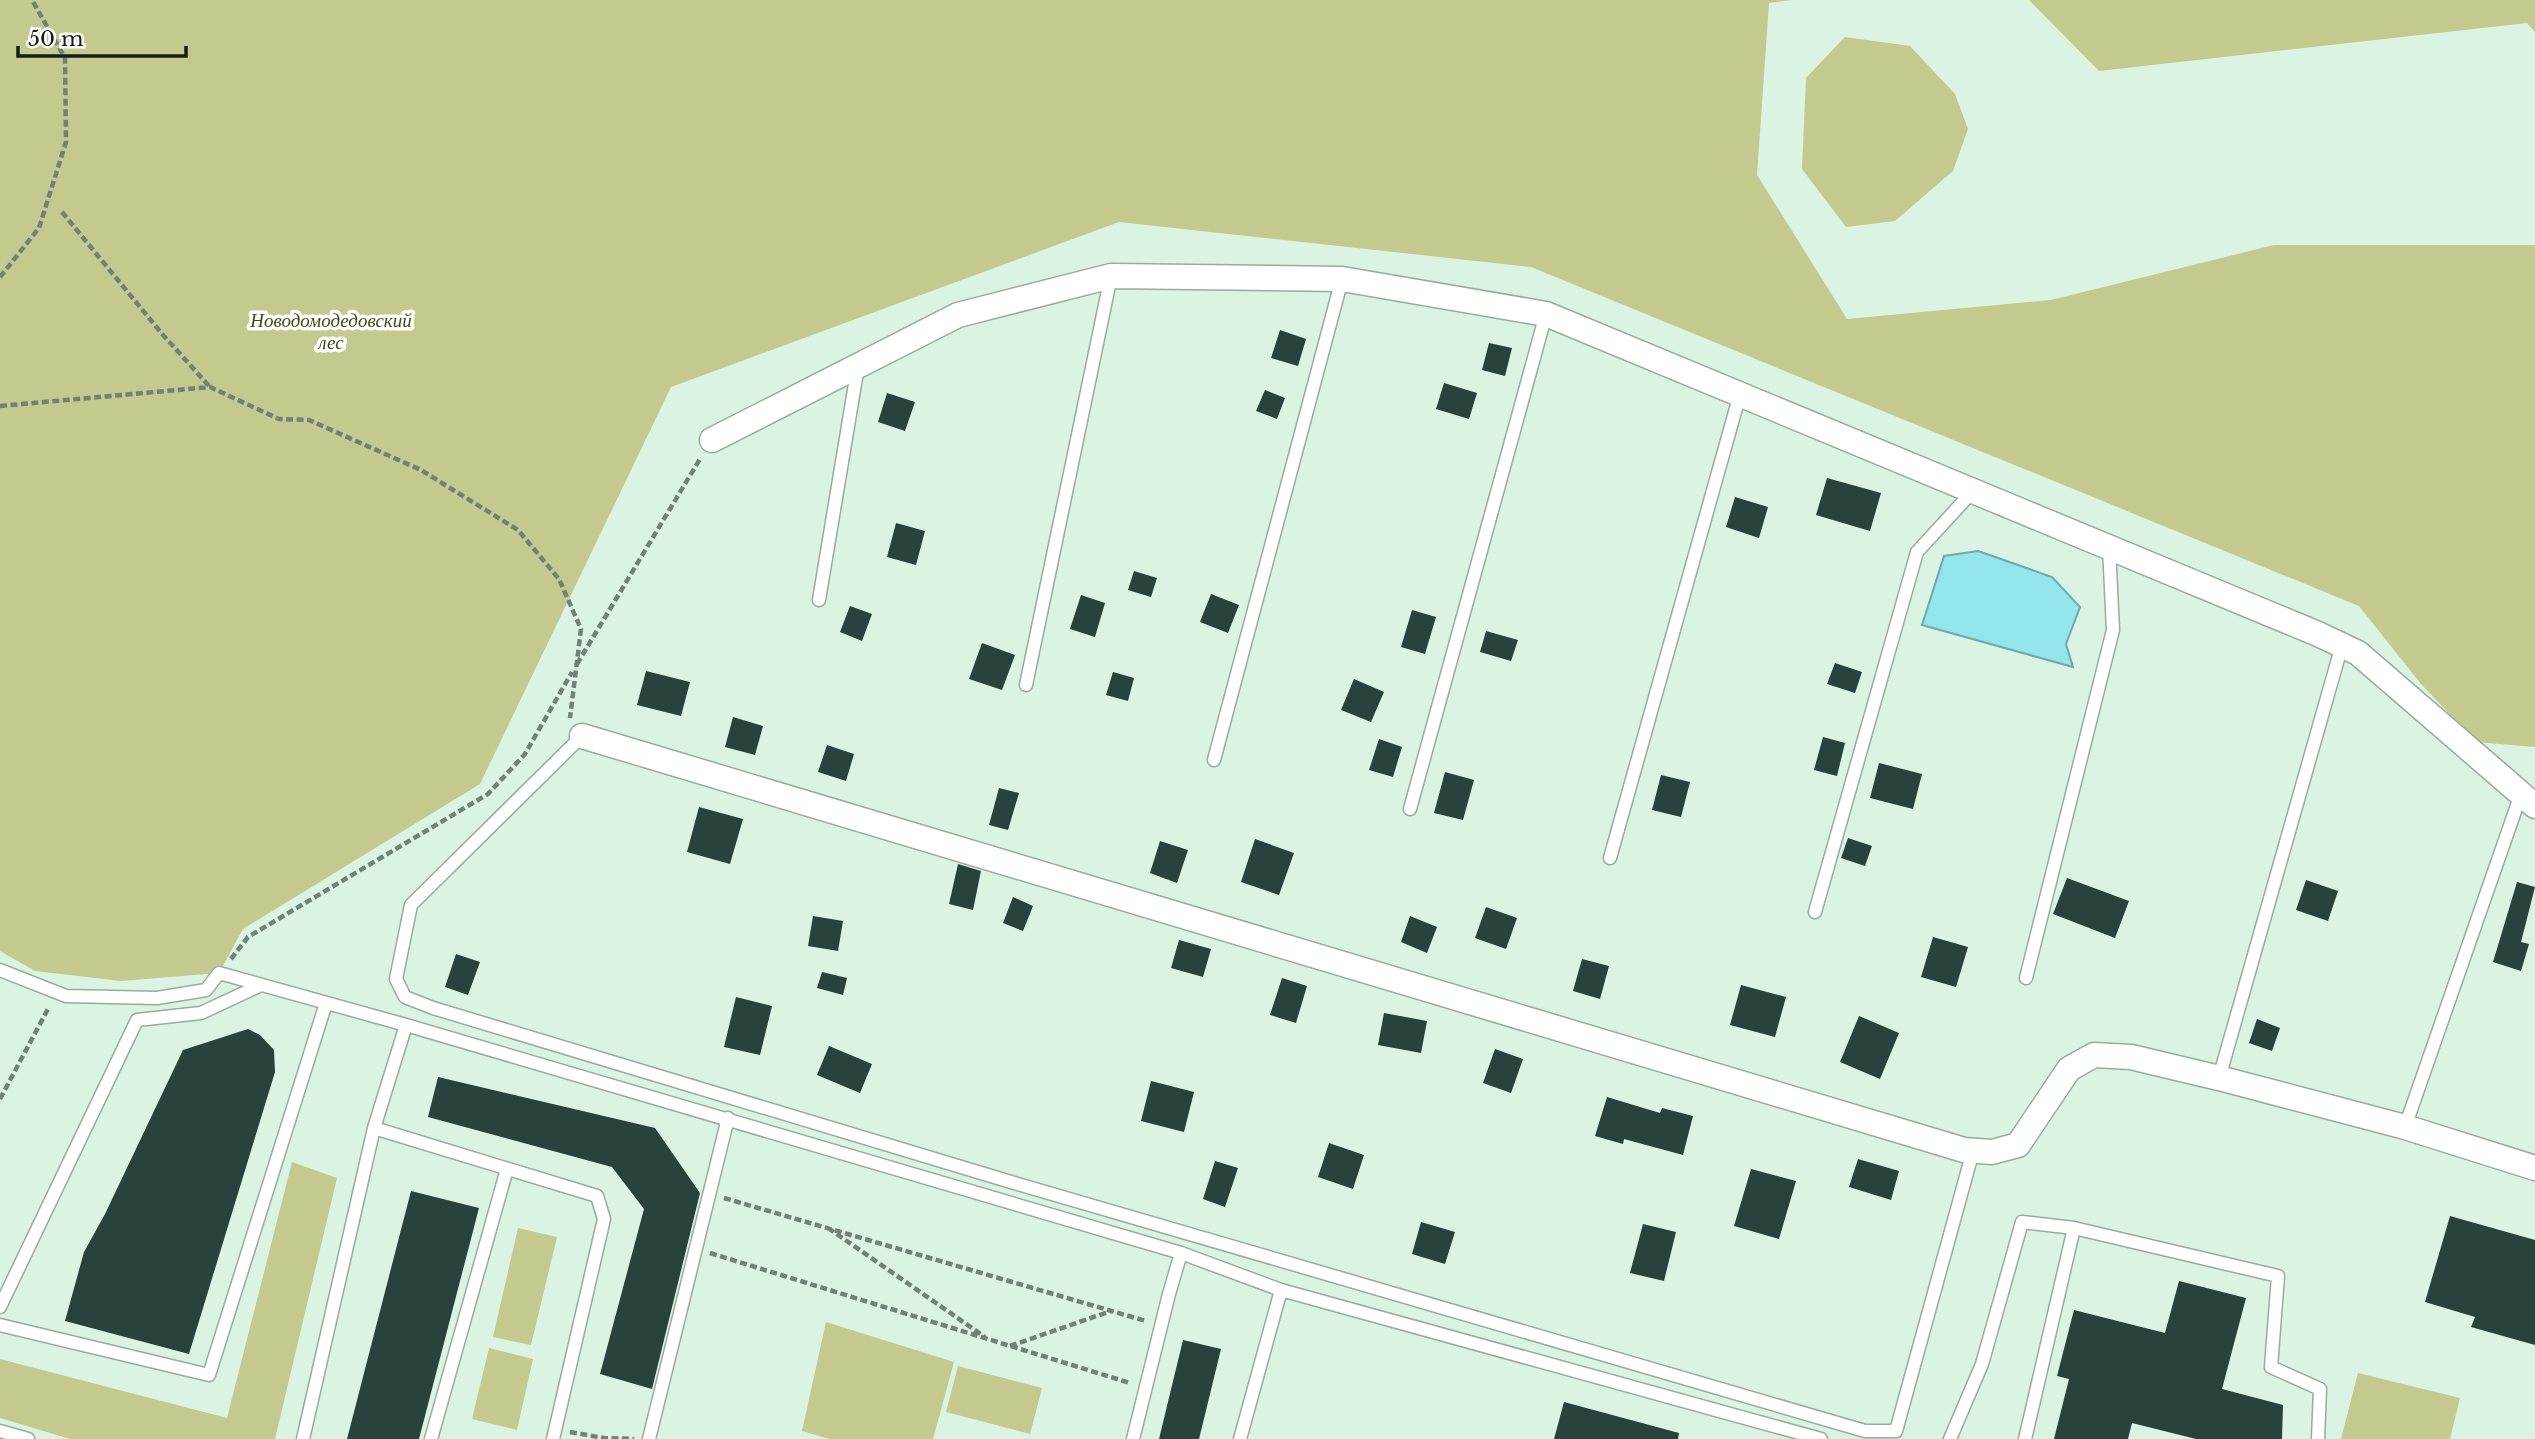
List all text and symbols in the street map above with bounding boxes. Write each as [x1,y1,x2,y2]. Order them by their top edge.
scale bar [18,14,186,58]
text: 50 m [28,26,84,52]
park label: Новодомодедовский лес [249,309,412,354]

